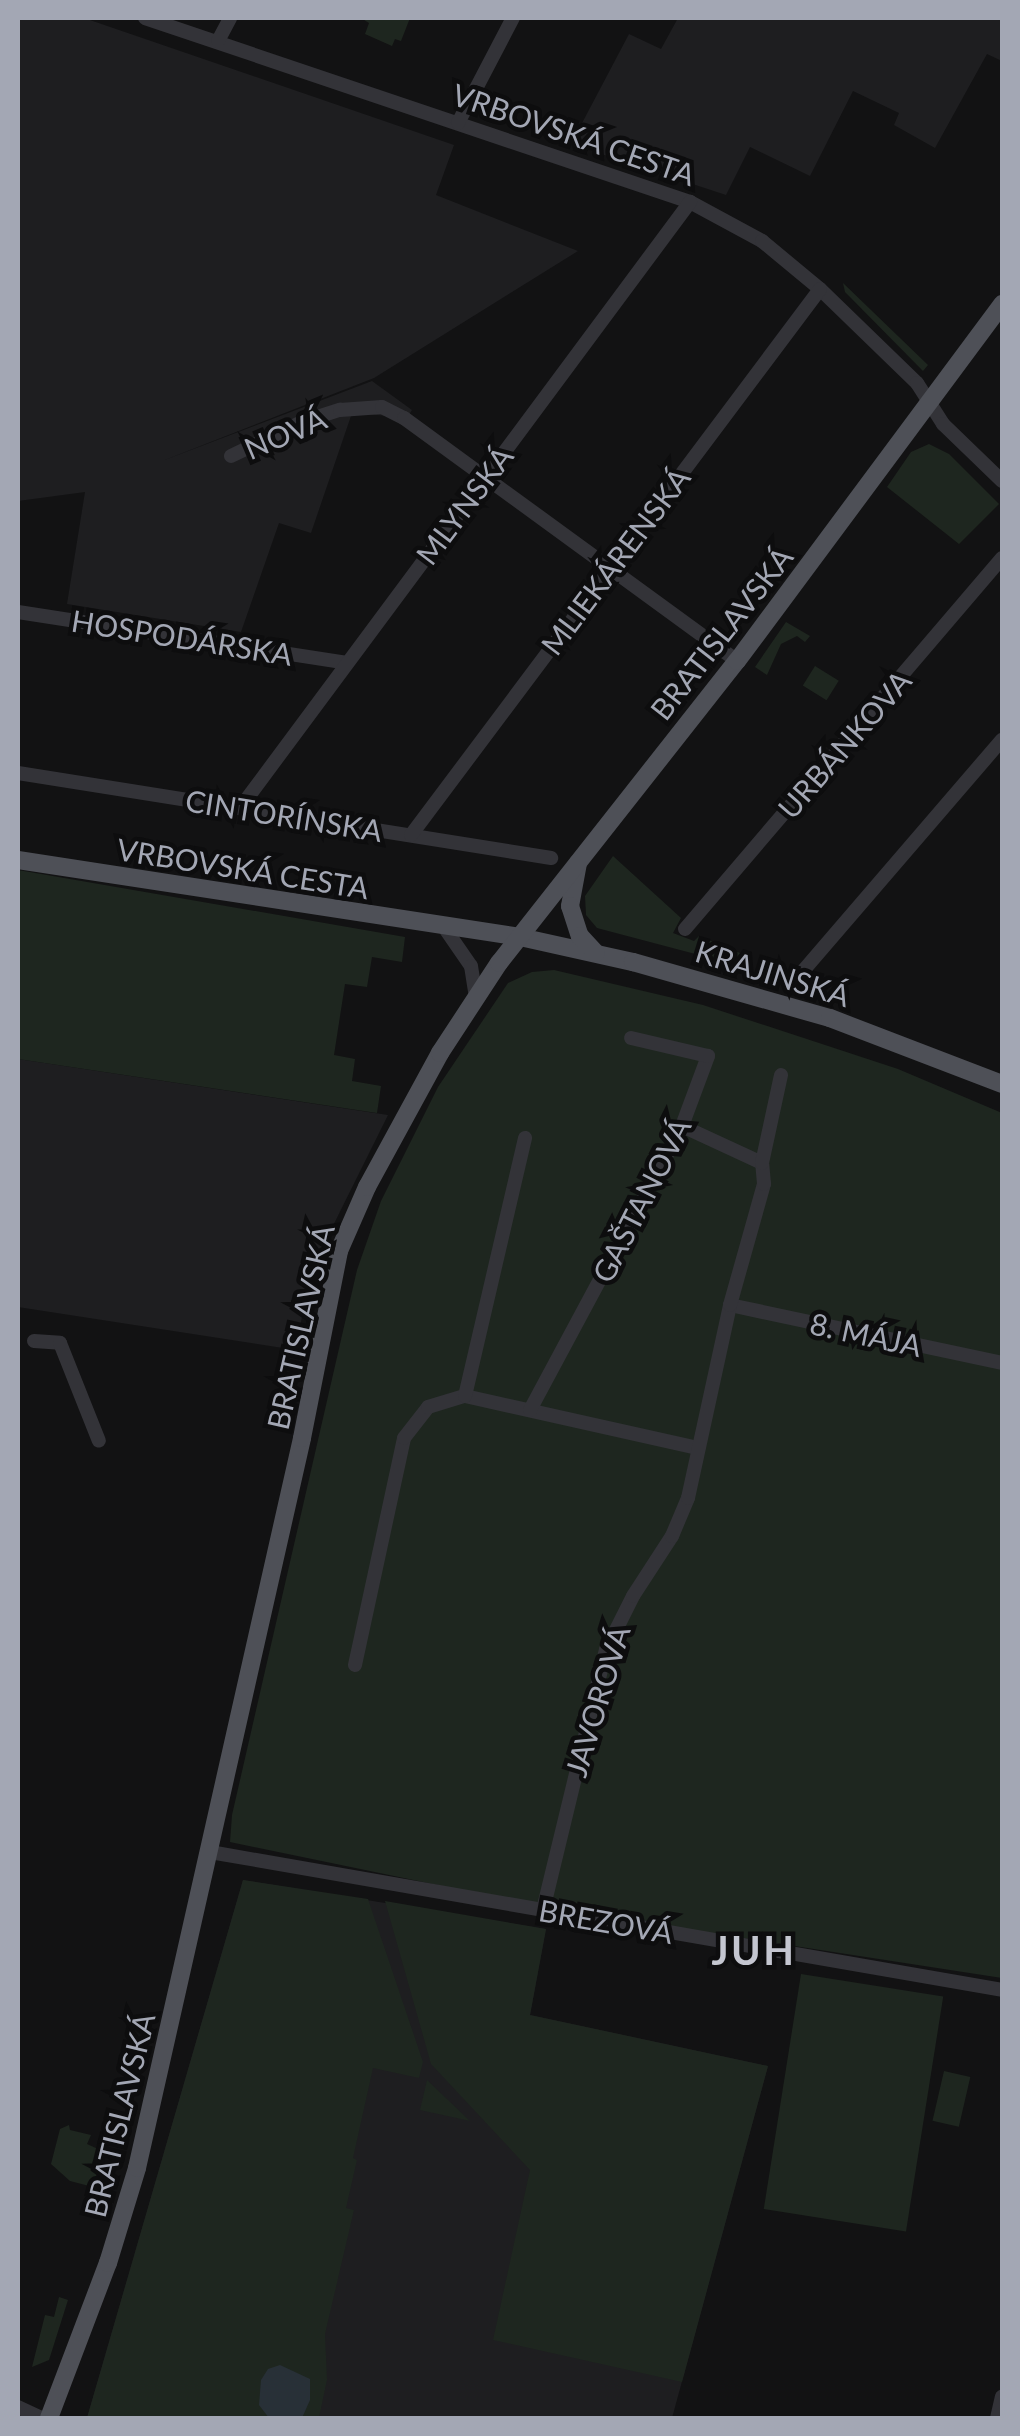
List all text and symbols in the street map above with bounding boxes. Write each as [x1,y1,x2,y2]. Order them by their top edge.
street label: VRBOVSKÁ CESTA [447,75,701,193]
street label: NOVÁ [239,400,331,466]
street label: MLYNSKÁ [408,439,520,571]
street label: MLIEKÁRENSKÁ [533,460,697,662]
street label: BRATISLAVSKÁ [642,540,800,726]
street label: HOSPODÁRSKA [69,602,295,672]
street label: URBÁNKOVA [770,663,918,825]
street label: CINTORÍNSKA [183,782,385,848]
street label: VRBOVSKÁ CESTA [114,830,372,906]
street label: KRAJINSKÁ [692,932,854,1014]
street label: GAŠTANOVÁ [584,1112,698,1288]
street label: BRATISLAVSKÁ [259,1221,341,1433]
street label: 8. MÁJA [807,1305,925,1363]
street label: JAVOROVÁ [557,1621,637,1781]
street label: BREZOVÁ [536,1892,676,1950]
district label: JUH [711,1926,797,1974]
street label: BRATISLAVSKÁ [76,2009,162,2221]

